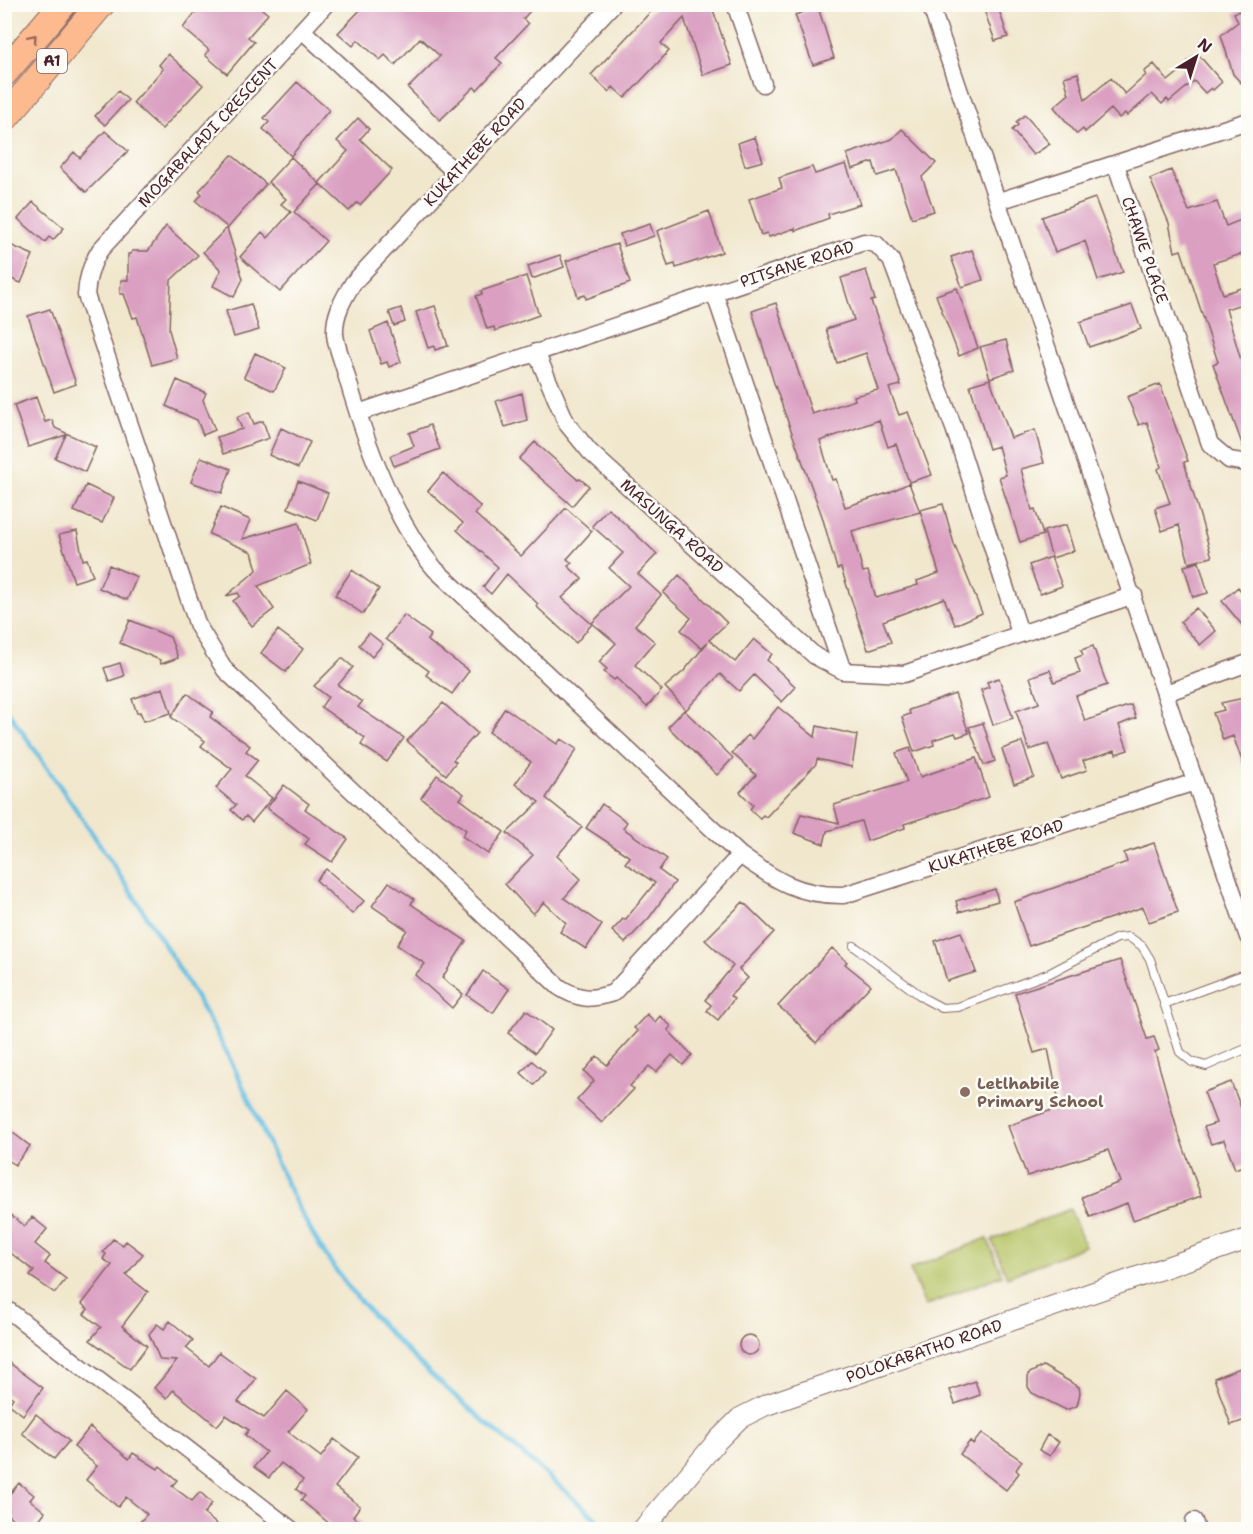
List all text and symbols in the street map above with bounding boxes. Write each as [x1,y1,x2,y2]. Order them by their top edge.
north arrow [1166,27,1226,87]
text: N [1193,33,1216,58]
one-way arrow [26,34,37,45]
road number: A1 [37,49,67,73]
street label: MOGABALADI CRESCENT [133,54,283,212]
street label: KUKATHEBE ROAD [419,93,531,211]
street label: CHAWE PLACE [1117,194,1173,306]
street label: PITSANE ROAD [737,236,857,292]
street label: MASUNGA ROAD [616,474,728,578]
street label: KUKATHEBE ROAD [926,814,1066,878]
place label: Letlhabile Primary School [977,1073,1104,1112]
marker: Letlhabile Primary School [958,1085,972,1099]
street label: POLOKABATHO ROAD [843,1314,1005,1388]

